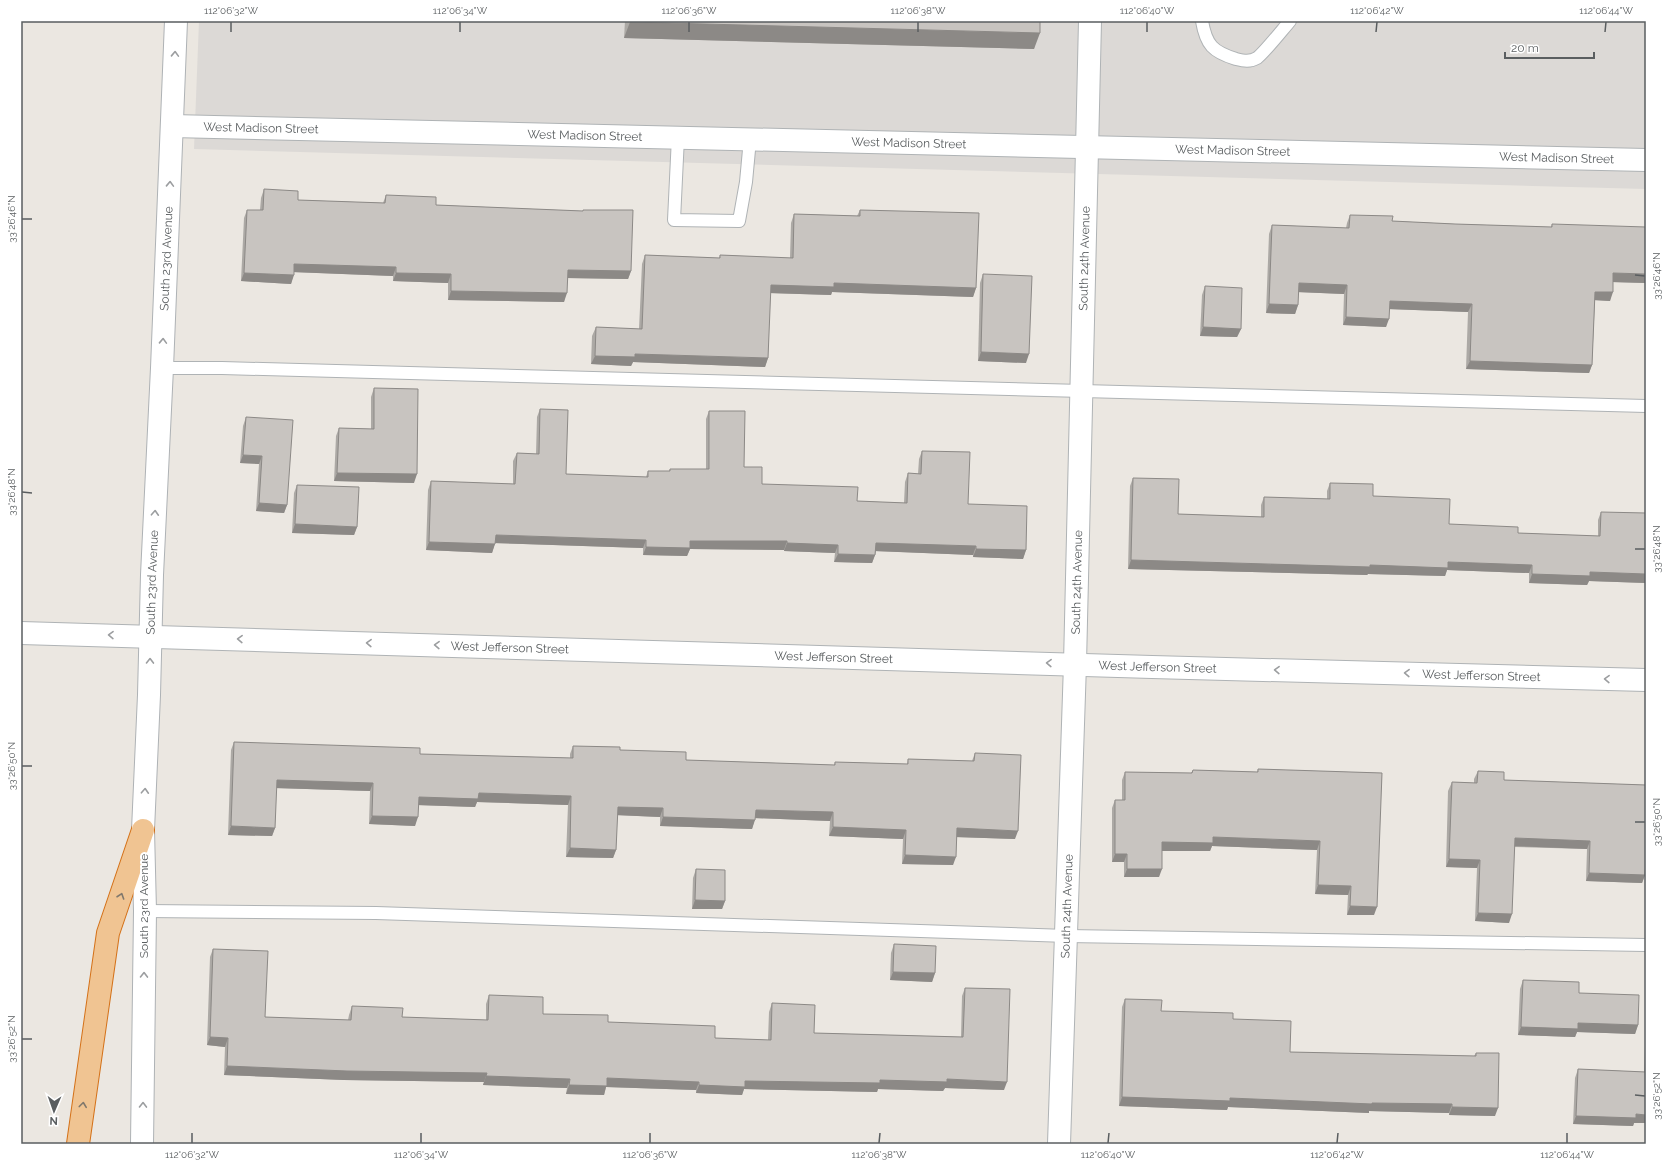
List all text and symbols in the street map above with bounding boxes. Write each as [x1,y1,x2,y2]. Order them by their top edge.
text: 112°06'32"W [204,5,259,16]
text: 112°06'34"W [433,5,488,16]
text: 112°06'36"W [662,5,717,16]
text: 112°06'38"W [891,5,946,16]
text: 112°06'40"W [1120,5,1175,16]
text: 112°06'42"W [1350,5,1404,16]
text: 112°06'44"W [1579,5,1633,16]
scale bar [1505,34,1594,60]
text: 20 m [1511,41,1539,55]
one-way arrow [171,51,179,57]
street label: West Madison Street [203,120,319,136]
street label: West Madison Street [527,127,643,144]
street label: West Madison Street [851,135,967,151]
street label: West Madison Street [1175,142,1290,159]
street label: West Madison Street [1499,150,1614,166]
one-way arrow [166,181,174,187]
text: 33°26'46"N [6,195,17,243]
street label: South 23rd Avenue [157,206,176,311]
street label: South 24th Avenue [1076,206,1093,311]
text: 33°26'46"N [1651,252,1662,300]
one-way arrow [159,338,168,344]
text: 33°26'48"N [6,468,17,516]
one-way arrow [151,510,159,516]
text: 33°26'48"N [1651,525,1662,573]
street label: South 23rd Avenue [144,530,161,635]
street label: South 24th Avenue [1069,530,1085,635]
one-way arrow [108,631,114,639]
one-way arrow [237,635,243,643]
one-way arrow [366,639,372,647]
street label: West Jefferson Street [450,639,569,656]
one-way arrow [434,641,440,649]
street label: West Jefferson Street [774,649,893,666]
one-way arrow [145,658,154,664]
street label: West Jefferson Street [1098,658,1217,676]
one-way arrow [1046,659,1052,667]
one-way arrow [1274,666,1280,674]
street label: West Jefferson Street [1422,667,1541,684]
one-way arrow [1404,669,1410,678]
one-way arrow [1604,674,1610,683]
text: 33°26'50"N [6,742,17,790]
one-way arrow [140,788,149,794]
text: 33°26'50"N [1651,798,1662,846]
street label: South 23rd Avenue [137,854,151,958]
street label: South 24th Avenue [1058,854,1076,959]
one-way arrow [116,893,125,900]
one-way arrow [140,972,148,978]
text: 33°26'52"N [6,1015,17,1063]
text: 33°26'52"N [1651,1072,1662,1120]
north arrow [34,1091,74,1131]
one-way arrow [78,1102,87,1108]
one-way arrow [138,1102,147,1108]
text: N [49,1114,58,1127]
text: 112°06'32"W [165,1149,220,1160]
text: 112°06'34"W [394,1149,449,1160]
text: 112°06'36"W [623,1149,678,1160]
text: 112°06'38"W [852,1149,907,1160]
text: 112°06'40"W [1081,1149,1136,1160]
text: 112°06'42"W [1310,1149,1364,1160]
text: 112°06'44"W [1540,1149,1594,1160]

